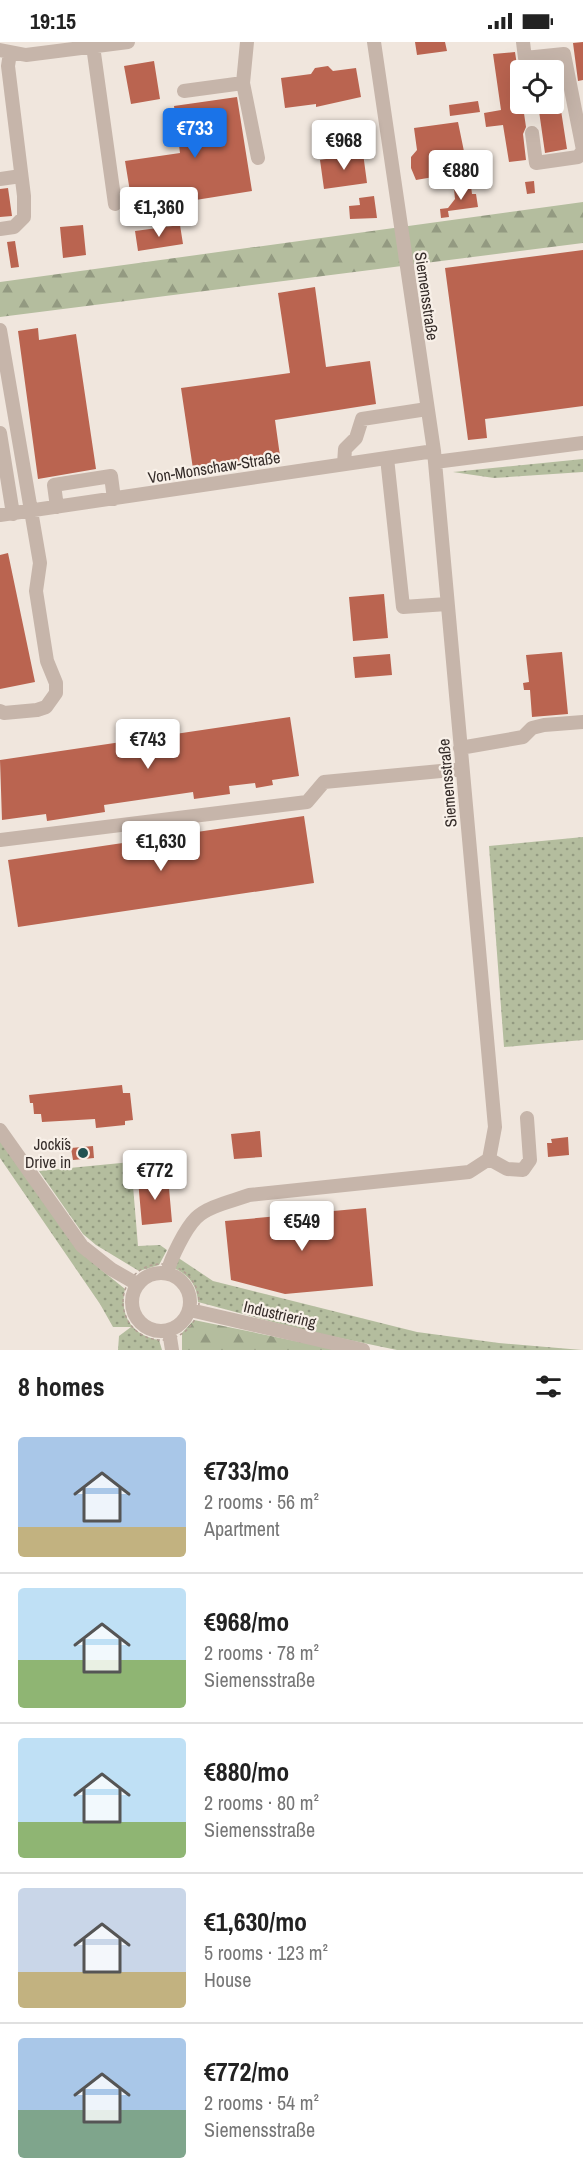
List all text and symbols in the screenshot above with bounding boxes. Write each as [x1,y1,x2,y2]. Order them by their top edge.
text: 19:15 [30,6,76,36]
map controls [510,60,564,114]
button: locate [510,60,564,114]
pin: €733 [159,108,231,159]
text: €733 [177,114,213,141]
pin: €968 [308,120,380,171]
text: €968 [326,126,362,153]
pin: €880 [425,150,497,201]
text: €880 [443,156,479,183]
pin: €1,360 [110,187,208,238]
text: €1,360 [134,193,184,220]
street label: Siemensstraße [410,250,444,342]
street label: Von-Monschaw-Straße [146,446,282,488]
pin: €743 [112,719,184,770]
text: €743 [130,725,166,752]
street label: Siemensstraße [432,738,462,828]
pin: €1,630 [112,821,210,872]
text: €1,630 [136,827,186,854]
place label: Jocki´s Drive in [25,1133,71,1173]
marker: Jocki´s Drive in [76,1146,90,1160]
pin: €772 [119,1150,191,1201]
text: €772 [137,1156,173,1183]
pin: €549 [266,1201,338,1252]
text: €549 [284,1207,320,1234]
street label: Industriering [242,1295,319,1333]
text: 8 homes [18,1369,105,1404]
icon: filters [532,1370,565,1403]
text: €733/mo [204,1453,289,1488]
icon: home [66,1461,138,1533]
text: 2 rooms · 56 m² [204,1488,319,1515]
text: Apartment [204,1515,280,1542]
text: €968/mo [204,1604,289,1639]
icon: home [66,1612,138,1684]
text: 2 rooms · 78 m² [204,1639,319,1666]
text: Siemensstraße [204,1666,315,1693]
text: €880/mo [204,1754,289,1789]
icon: home [66,1762,138,1834]
text: 2 rooms · 80 m² [204,1789,319,1816]
text: Siemensstraße [204,1816,315,1843]
text: €1,630/mo [204,1904,307,1939]
icon: home [66,1912,138,1984]
text: 5 rooms · 123 m² [204,1939,328,1966]
text: House [204,1966,251,1993]
text: €772/mo [204,2054,289,2089]
icon: home [66,2062,138,2134]
text: 2 rooms · 54 m² [204,2089,319,2116]
text: Siemensstraße [204,2116,315,2143]

